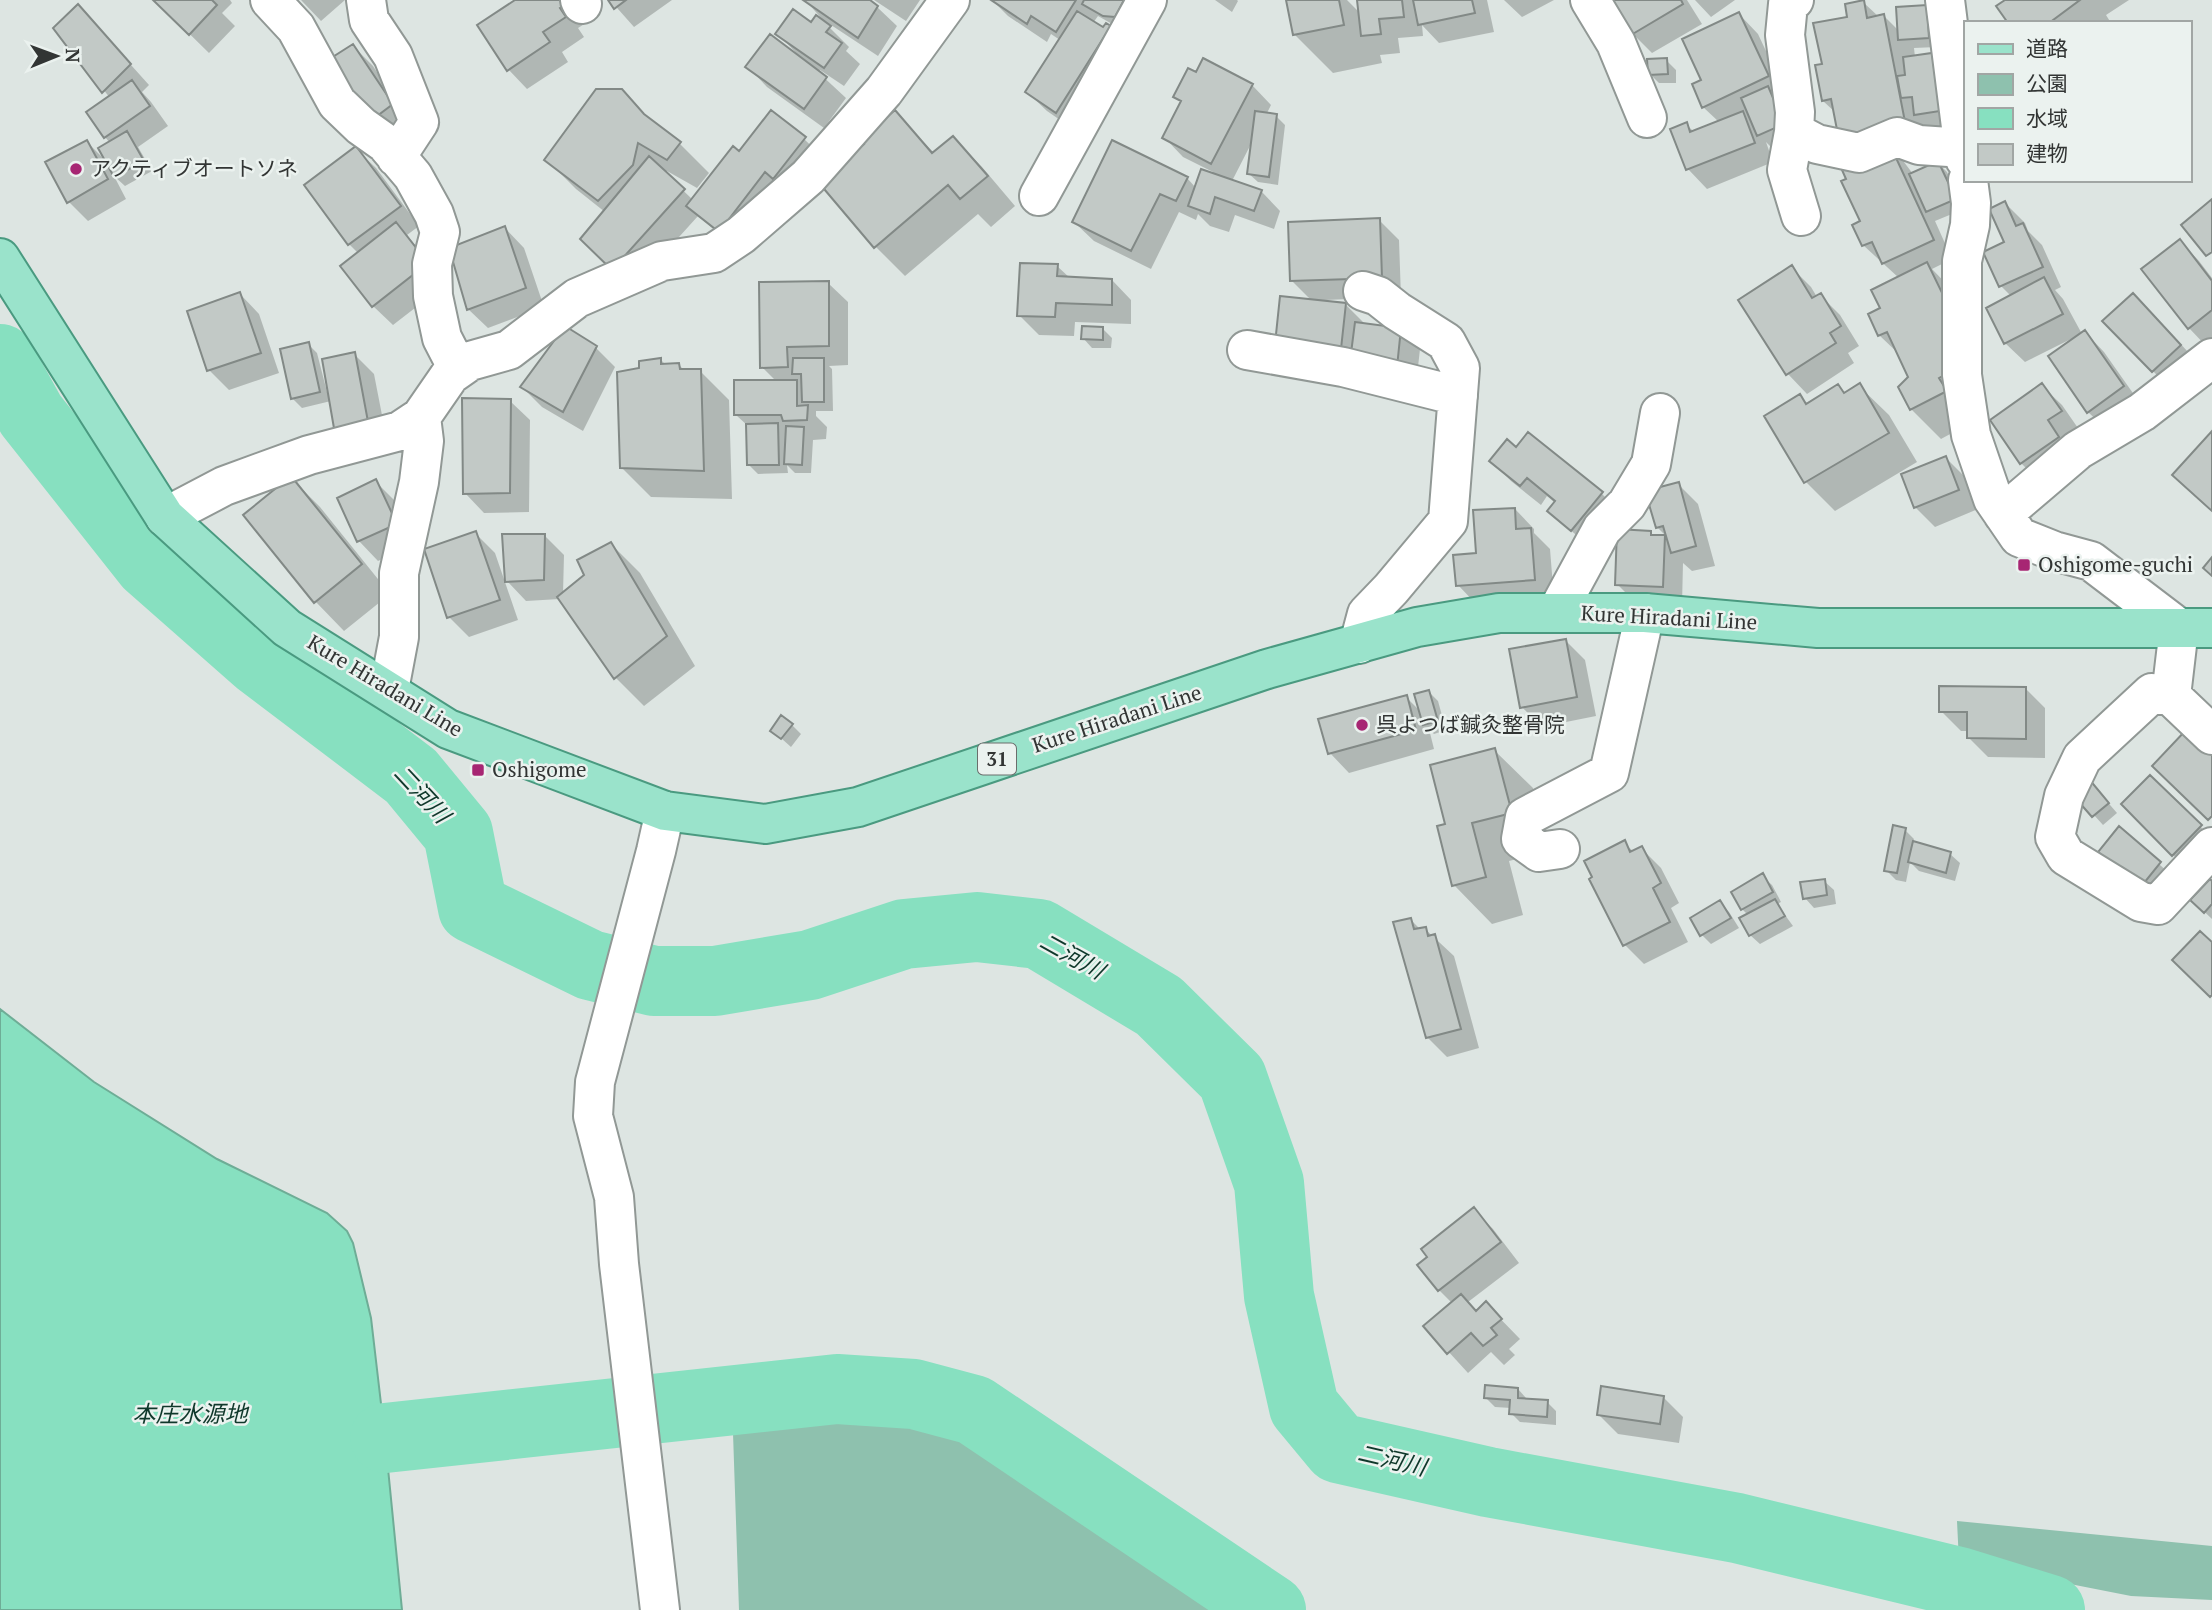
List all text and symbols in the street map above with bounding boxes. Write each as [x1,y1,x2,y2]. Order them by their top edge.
north arrow [21,21,91,91]
legend [1964,21,2191,182]
text: 道路 [2026,34,2068,62]
text: N [61,48,86,64]
text: 公園 [2026,69,2068,97]
text: 水域 [2026,104,2068,132]
text: 建物 [2026,139,2068,167]
place label: アクティブオートソネ [90,154,298,182]
marker: アクティブオートソネ [68,161,84,177]
place label: Oshigome-guchi [2038,550,2193,578]
marker: Oshigome-guchi [2016,557,2032,573]
street label: Kure Hiradani Line [1580,598,1758,636]
street label: Kure Hiradani Line [303,628,468,743]
street label: Kure Hiradani Line [1028,677,1205,759]
place label: 呉よつば鍼灸整骨院 [1376,710,1565,738]
marker: 呉よつば鍼灸整骨院 [1354,717,1370,733]
road number: 31 [978,744,1016,774]
place label: Oshigome [492,755,587,783]
water label: 二河川 [388,758,459,832]
marker: Oshigome [470,762,486,778]
water label: 二河川 [1035,925,1113,987]
water label: 本庄水源地 [133,1398,250,1429]
water label: 二河川 [1355,1437,1432,1483]

